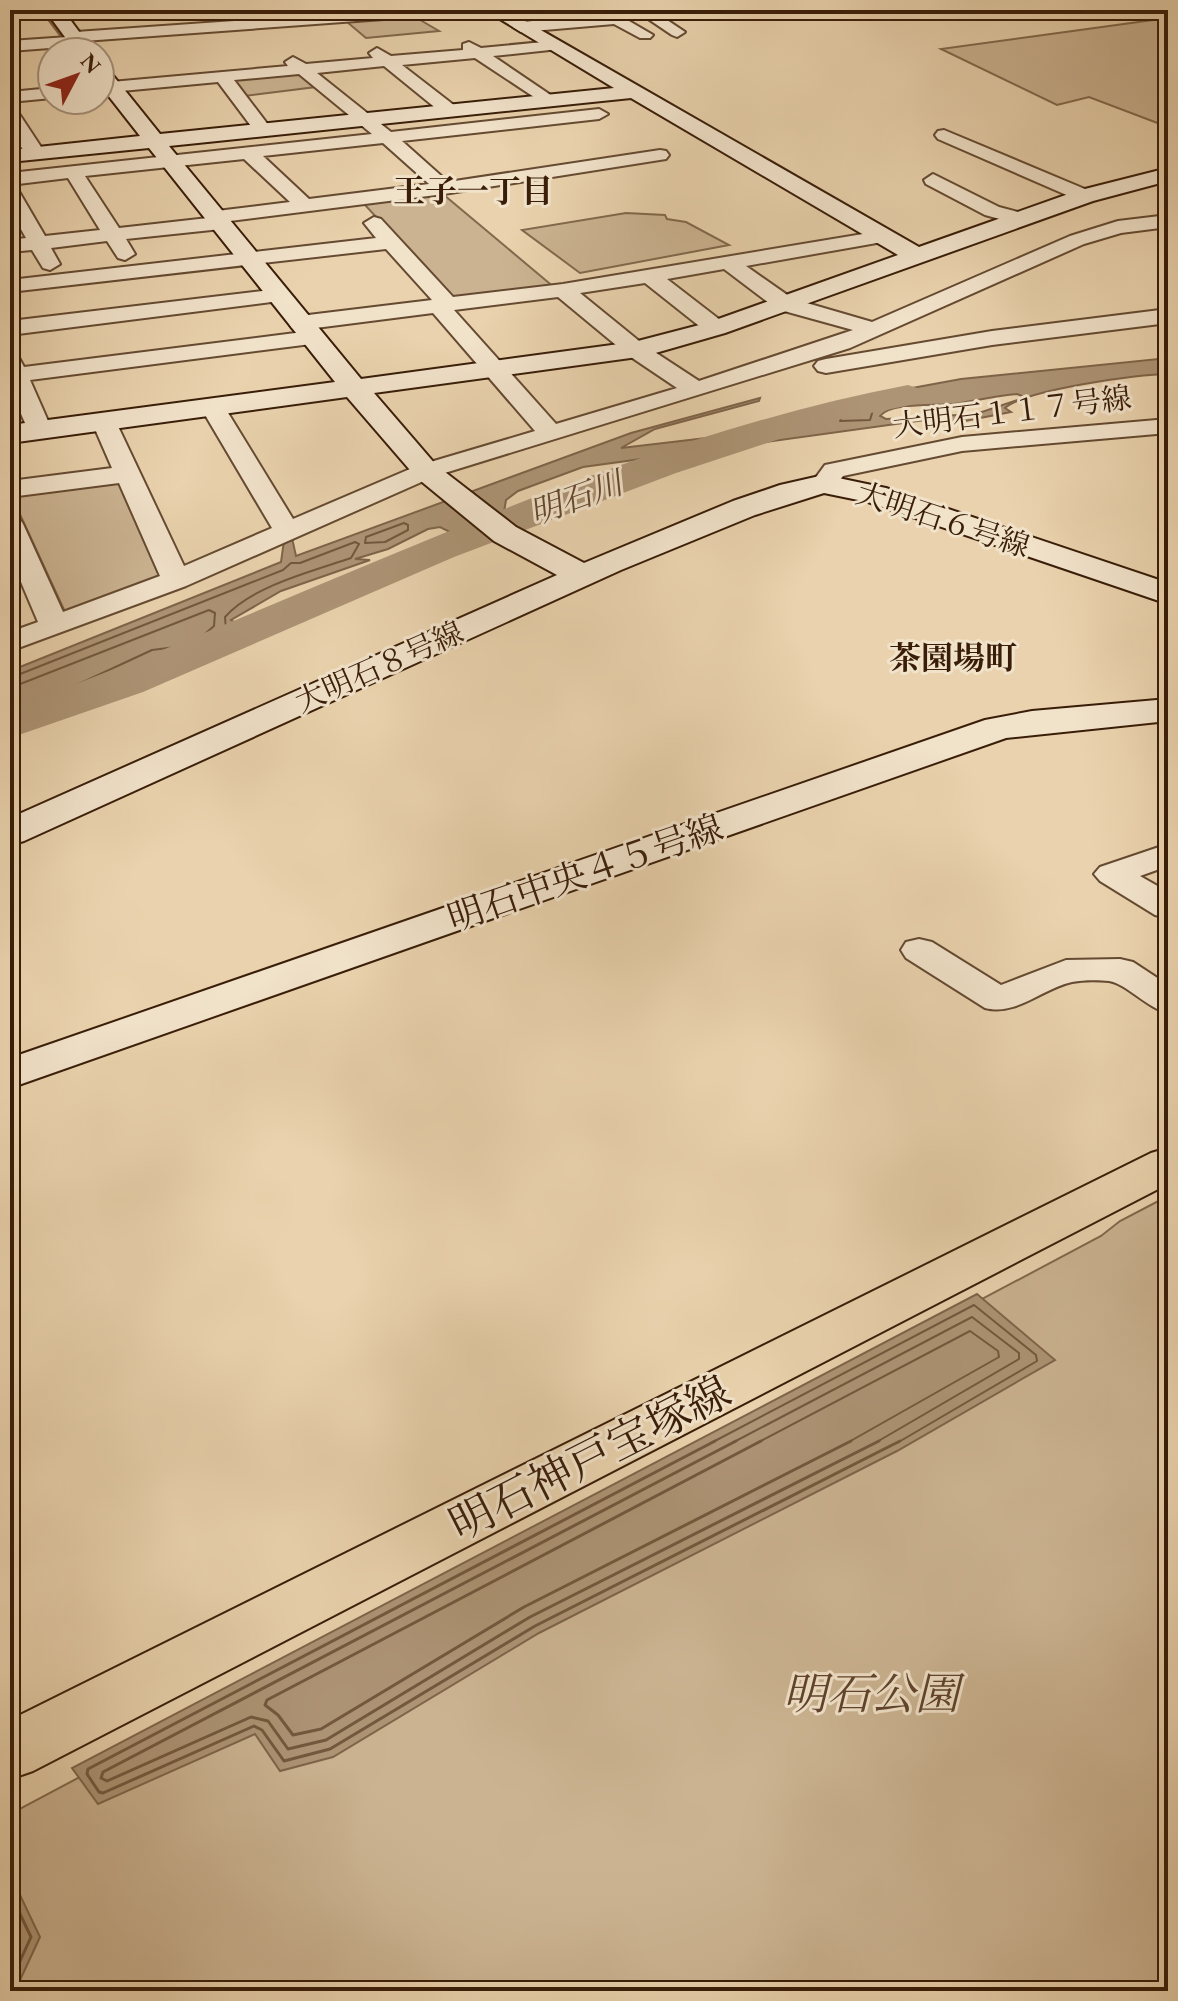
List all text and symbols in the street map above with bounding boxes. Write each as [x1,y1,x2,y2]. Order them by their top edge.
north arrow [36,36,116,116]
text: N [74,47,108,80]
district label: 王子一丁目 [393,170,553,212]
street label: 大明石１１７号線 [890,378,1133,445]
water label: 明石川 [524,461,631,534]
street label: 大明石６号線 [852,473,1035,566]
street label: 大明石８号線 [289,612,469,721]
district label: 茶園場町 [889,637,1017,679]
street label: 明石中央４５号線 [441,803,729,942]
street label: 明石神戸宝塚線 [440,1362,740,1553]
park label: 明石公園 [783,1665,965,1722]

